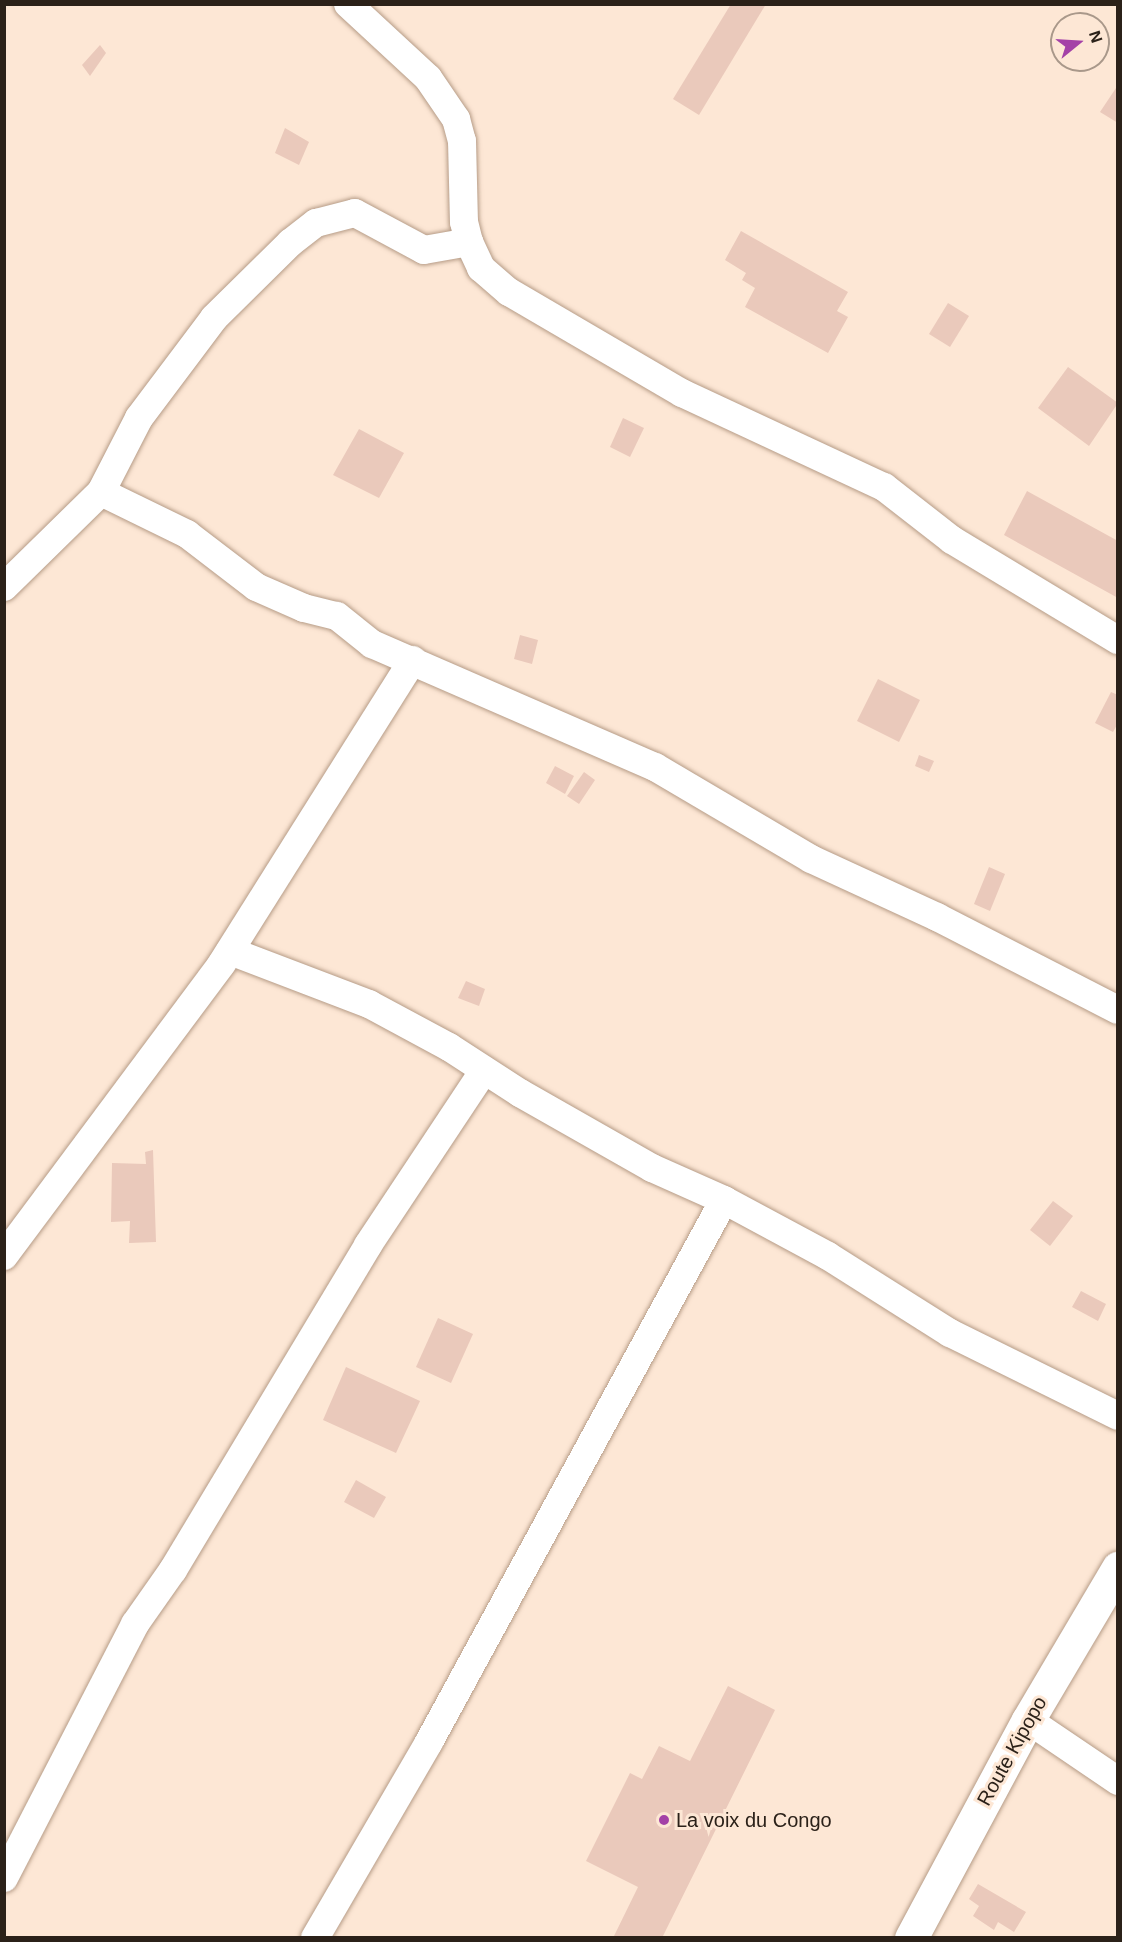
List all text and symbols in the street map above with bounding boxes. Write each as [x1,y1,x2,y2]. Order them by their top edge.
north arrow [1050,12,1110,72]
text: N [1086,29,1106,45]
street label: Route Kipopo [972,1692,1052,1810]
place label: La voix du Congo [676,1808,832,1832]
marker: La voix du Congo [657,1813,671,1827]

